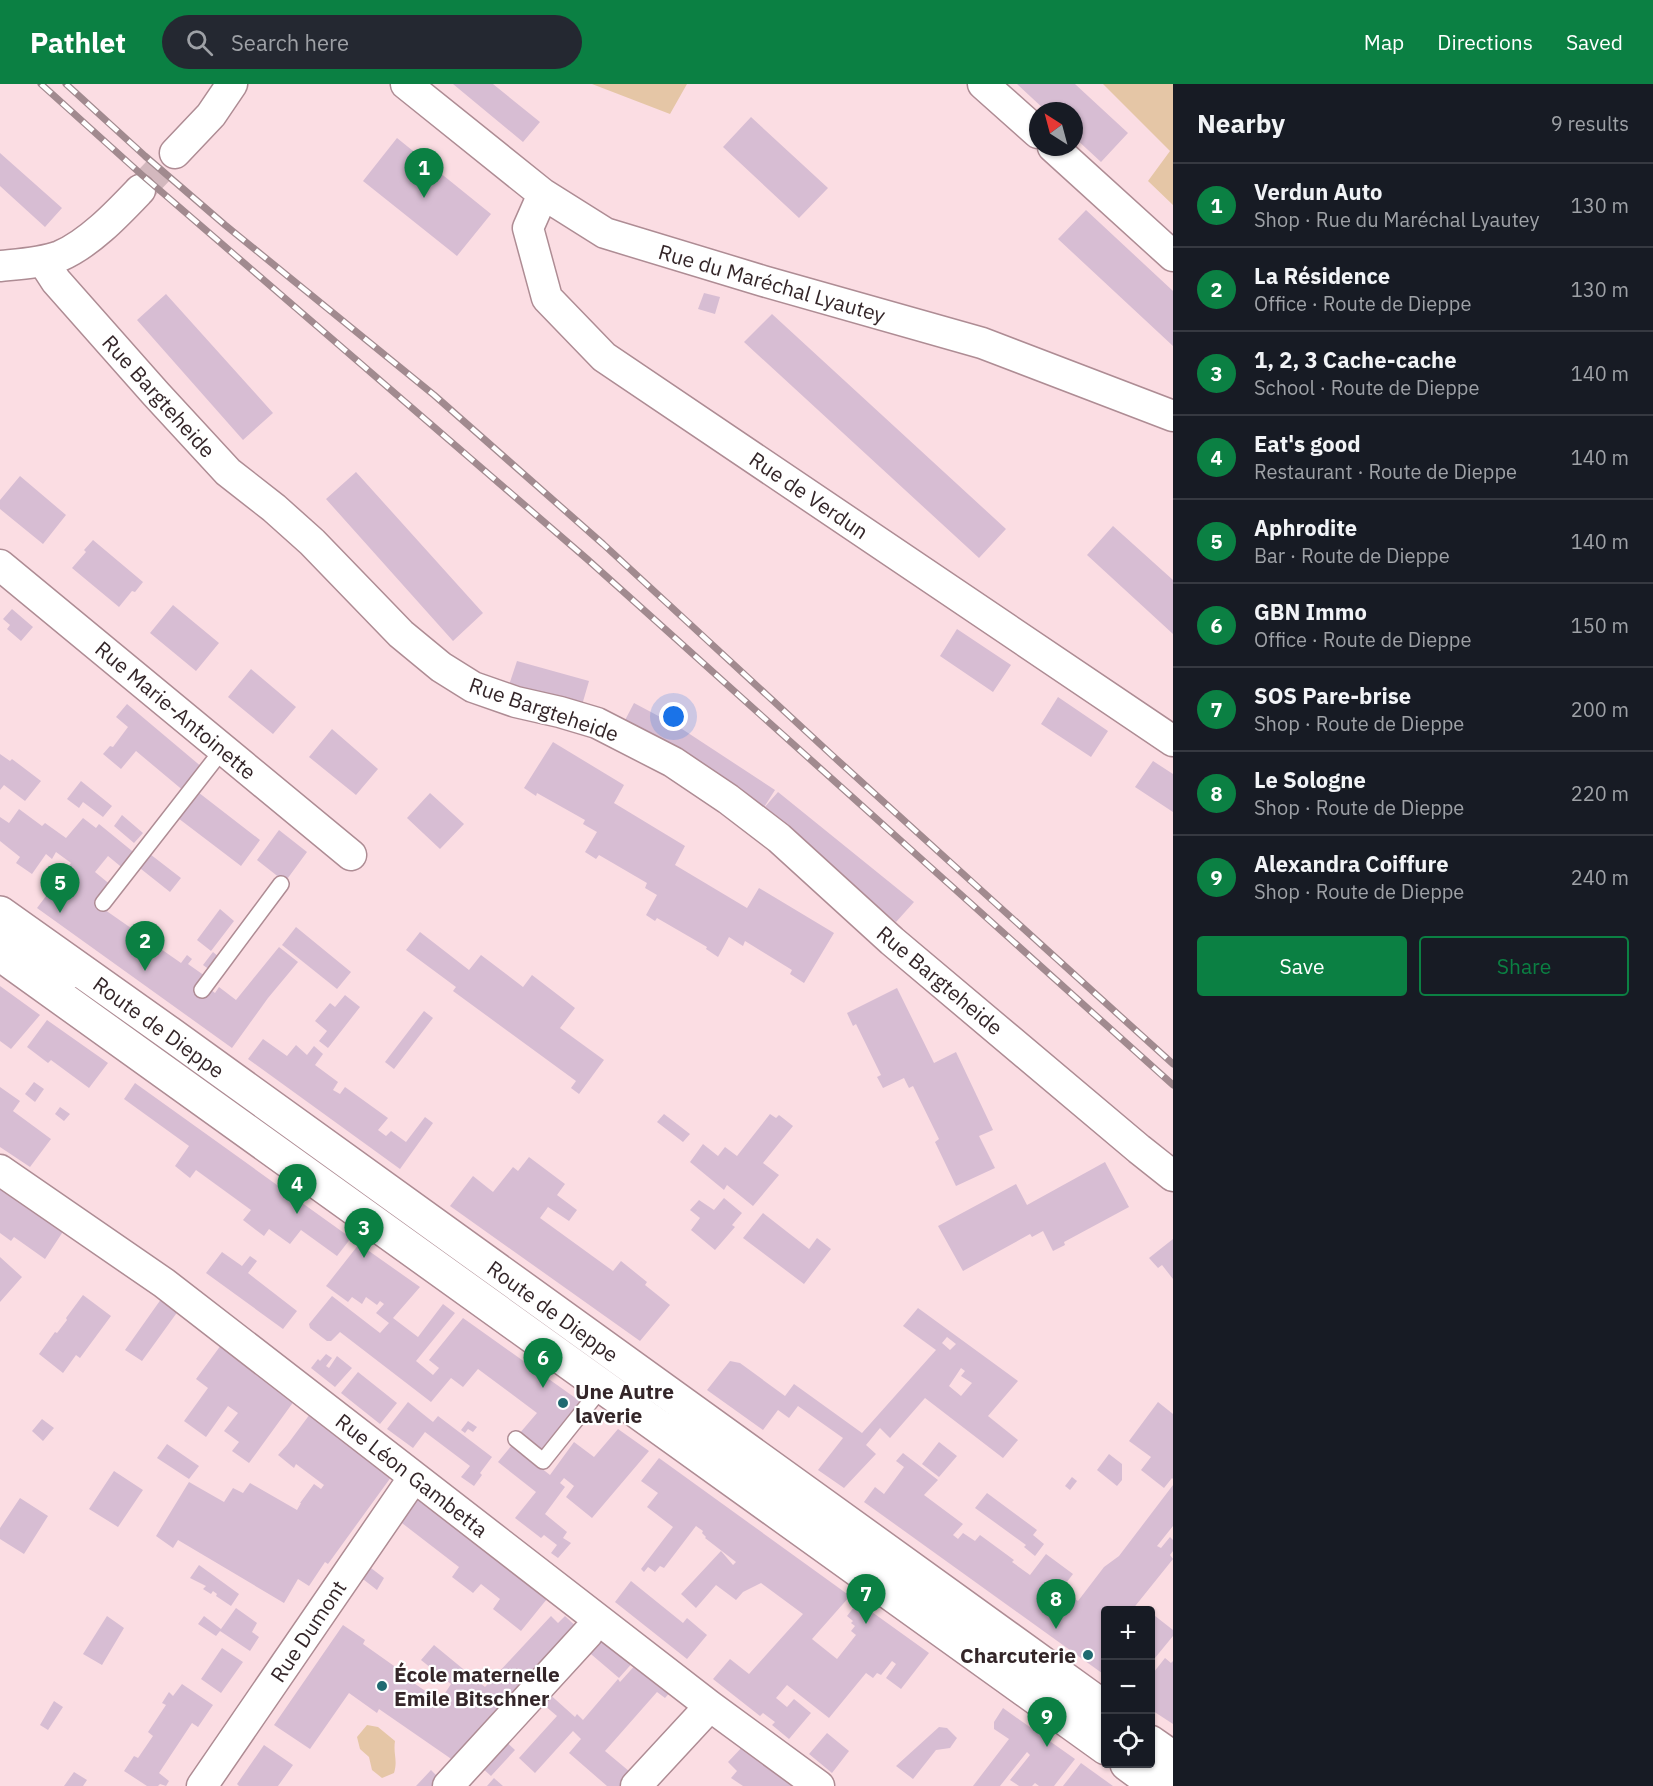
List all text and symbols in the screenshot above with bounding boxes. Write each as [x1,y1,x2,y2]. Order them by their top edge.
search box [162,15,582,69]
text: Pathlet [30,24,126,61]
icon: search [183,26,216,59]
text: Search here [231,28,349,57]
text: Map [1364,28,1404,56]
text: Directions [1437,28,1533,56]
text: Saved [1566,28,1623,56]
north arrow [1029,102,1083,156]
text: Nearby [1197,106,1285,140]
text: 9 results [1551,110,1629,137]
pin: 1 [404,148,444,198]
text: Verdun Auto [1254,177,1382,206]
text: 1 [1211,192,1223,219]
text: 130 m [1571,192,1629,219]
text: Shop · Rue du Maréchal Lyautey [1254,206,1539,233]
street label: Rue du Maréchal Lyautey [655,237,889,329]
text: La Résidence [1254,261,1390,290]
text: 2 [1211,276,1223,303]
text: 130 m [1571,276,1629,303]
text: Office · Route de Dieppe [1254,290,1471,317]
street label: Rue Bargteheide [96,329,222,463]
text: 1, 2, 3 Cache-cache [1254,345,1457,374]
text: 3 [1211,360,1223,387]
text: 140 m [1571,360,1629,387]
text: School · Route de Dieppe [1254,374,1479,401]
text: Eat's good [1254,429,1361,458]
text: 4 [1211,444,1223,471]
text: 140 m [1571,444,1629,471]
street label: Rue de Verdun [744,445,874,545]
text: Restaurant · Route de Dieppe [1254,458,1517,485]
text: Aphrodite [1254,513,1357,542]
text: 5 [1211,528,1223,555]
text: 140 m [1571,528,1629,555]
text: Bar · Route de Dieppe [1254,542,1450,569]
text: GBN Immo [1254,597,1367,626]
text: 6 [1211,612,1223,639]
text: 150 m [1571,612,1629,639]
text: Office · Route de Dieppe [1254,626,1471,653]
street label: Rue Marie-Antoinette [90,634,262,786]
street label: Rue Bargteheide [466,670,622,748]
text: SOS Pare-brise [1254,681,1411,710]
text: 7 [1211,696,1223,723]
text: 200 m [1571,696,1629,723]
your location [659,702,688,731]
text: Shop · Route de Dieppe [1254,710,1464,737]
text: Le Sologne [1254,765,1366,794]
text: 8 [1211,780,1223,807]
text: 220 m [1571,780,1629,807]
text: Shop · Route de Dieppe [1254,794,1464,821]
text: Alexandra Coiffure [1254,849,1449,878]
pin: 5 [40,864,80,913]
text: 9 [1211,864,1223,891]
text: 240 m [1571,864,1629,891]
text: Shop · Route de Dieppe [1254,878,1464,905]
street label: Rue Bargteheide [871,919,1009,1041]
pin: 2 [126,922,164,971]
button: Save [1197,936,1407,996]
button: Share [1419,936,1629,996]
street label: Route de Dieppe [88,970,230,1084]
pin: 4 [278,1164,316,1214]
pin: 3 [344,1208,384,1258]
street label: Route de Dieppe [482,1254,624,1368]
pin: 6 [524,1338,562,1388]
place label: Une Autre laverie [575,1377,674,1429]
marker: Une Autre laverie [556,1396,570,1410]
street label: Rue Léon Gambetta [330,1407,494,1543]
pin: 7 [846,1574,886,1624]
street label: Rue Dumont [264,1575,352,1687]
pin: 8 [1036,1580,1076,1629]
map controls [1101,1606,1155,1768]
button: + [1101,1606,1155,1660]
place label: Charcuterie [960,1641,1076,1669]
marker: Charcuterie [1081,1648,1095,1662]
place label: École maternelle Emile Bitschner [394,1660,560,1712]
button: − [1101,1660,1155,1714]
marker: École maternelle Emile Bitschner [375,1679,389,1693]
pin: 9 [1028,1698,1066,1747]
button: locate [1101,1714,1155,1768]

